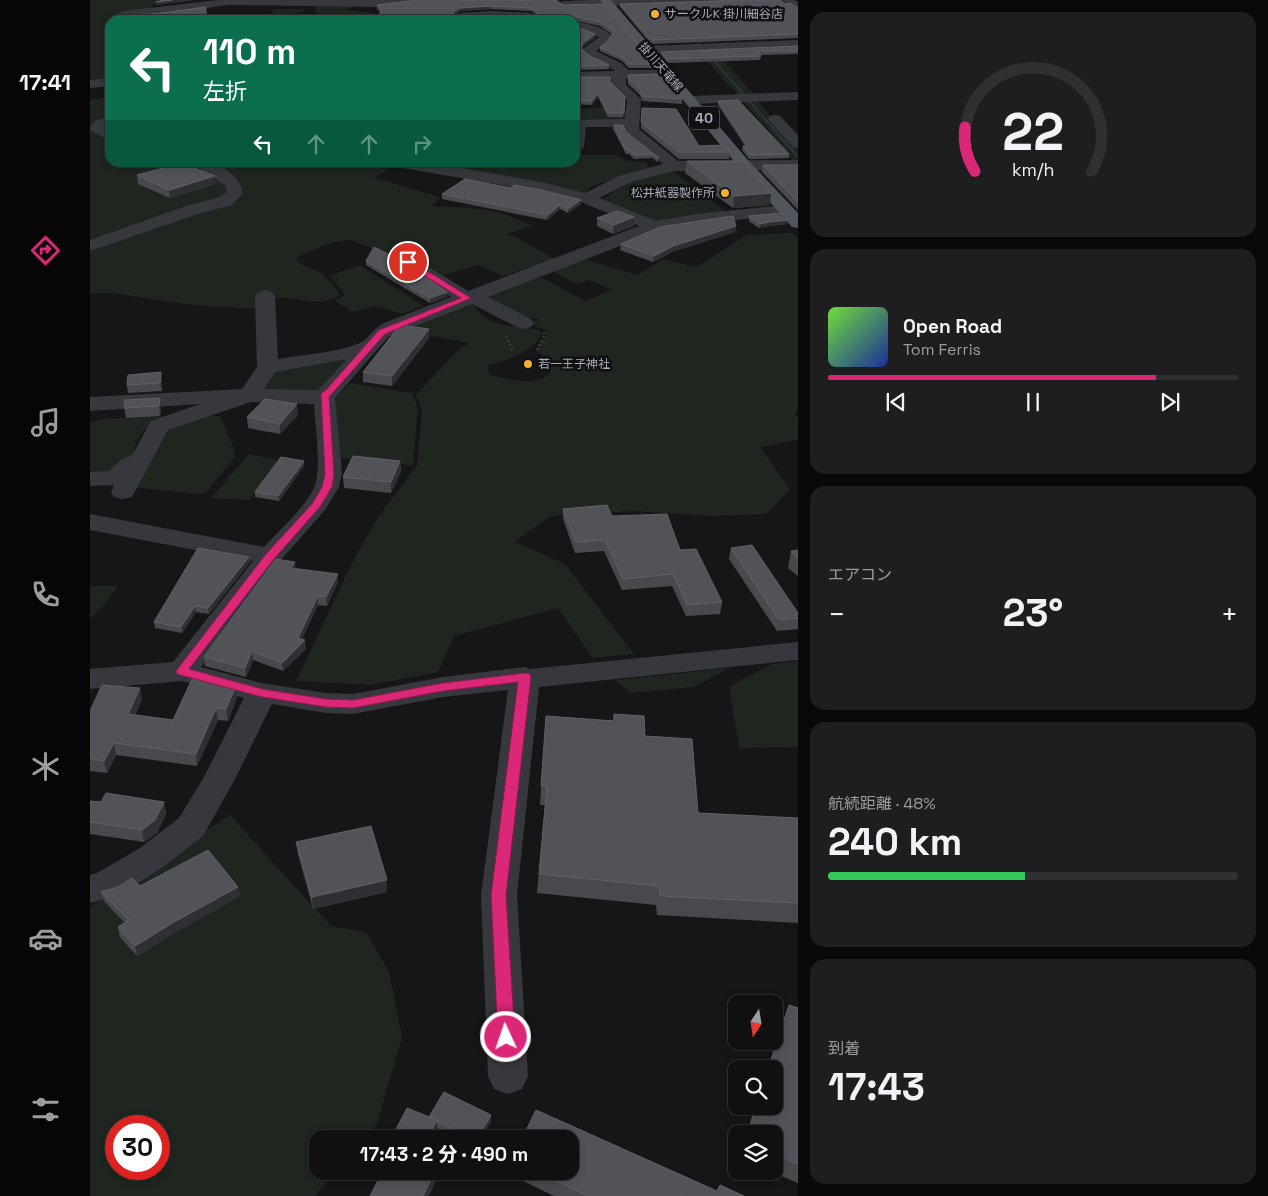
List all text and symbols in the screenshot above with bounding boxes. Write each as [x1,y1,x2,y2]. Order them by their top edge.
place label: サークルK 掛川細谷店 [665,6,783,22]
marker: サークルK 掛川細谷店 [649,8,661,20]
text: 110 m [203,30,296,74]
icon: left [120,35,185,100]
street label: 掛川天竜線 [635,39,687,95]
text: 17:41 [19,68,71,96]
text: 左折 [203,77,247,105]
text: 22 [1002,99,1064,165]
road number: 40 [689,106,719,130]
icon: left [249,130,277,158]
icon: ahead [302,130,330,158]
icon: ahead [355,130,383,158]
icon: right [408,130,436,158]
text: km/h [1012,158,1054,181]
place label: 松井紙器製作所 [631,185,715,201]
marker: 松井紙器製作所 [719,187,731,199]
icon: directions [28,233,63,268]
pin [387,241,429,283]
icon: arrive [394,248,422,276]
text: Open Road [903,314,1002,339]
text: Tom Ferris [903,339,981,360]
place label: 若一王子神社 [538,356,610,372]
marker: 若一王子神社 [522,358,534,370]
icon: previous [882,388,910,416]
icon: pause [1019,388,1047,416]
icon: next [1156,388,1184,416]
icon: music [28,405,63,440]
text: エアコン [828,564,892,585]
icon: phone [28,577,63,612]
text: 23° [1003,589,1063,637]
text: − [828,596,845,632]
text: + [1221,596,1238,632]
icon: climate [28,749,63,784]
text: 航続距離 · 48% [828,793,936,814]
text: 240 km [828,818,962,866]
icon: car [28,921,63,956]
north arrow [728,995,782,1050]
map controls [728,995,783,1180]
position arrow [479,1010,531,1062]
text: 到着 [828,1038,860,1059]
button: search [728,1060,783,1115]
text: 17:43 [828,1063,925,1111]
icon: filters [28,1092,63,1127]
speed limit sign: 30 [105,1115,170,1180]
button: layers [728,1125,783,1180]
text: 17:43 · 2 分 · 490 m [360,1142,528,1167]

